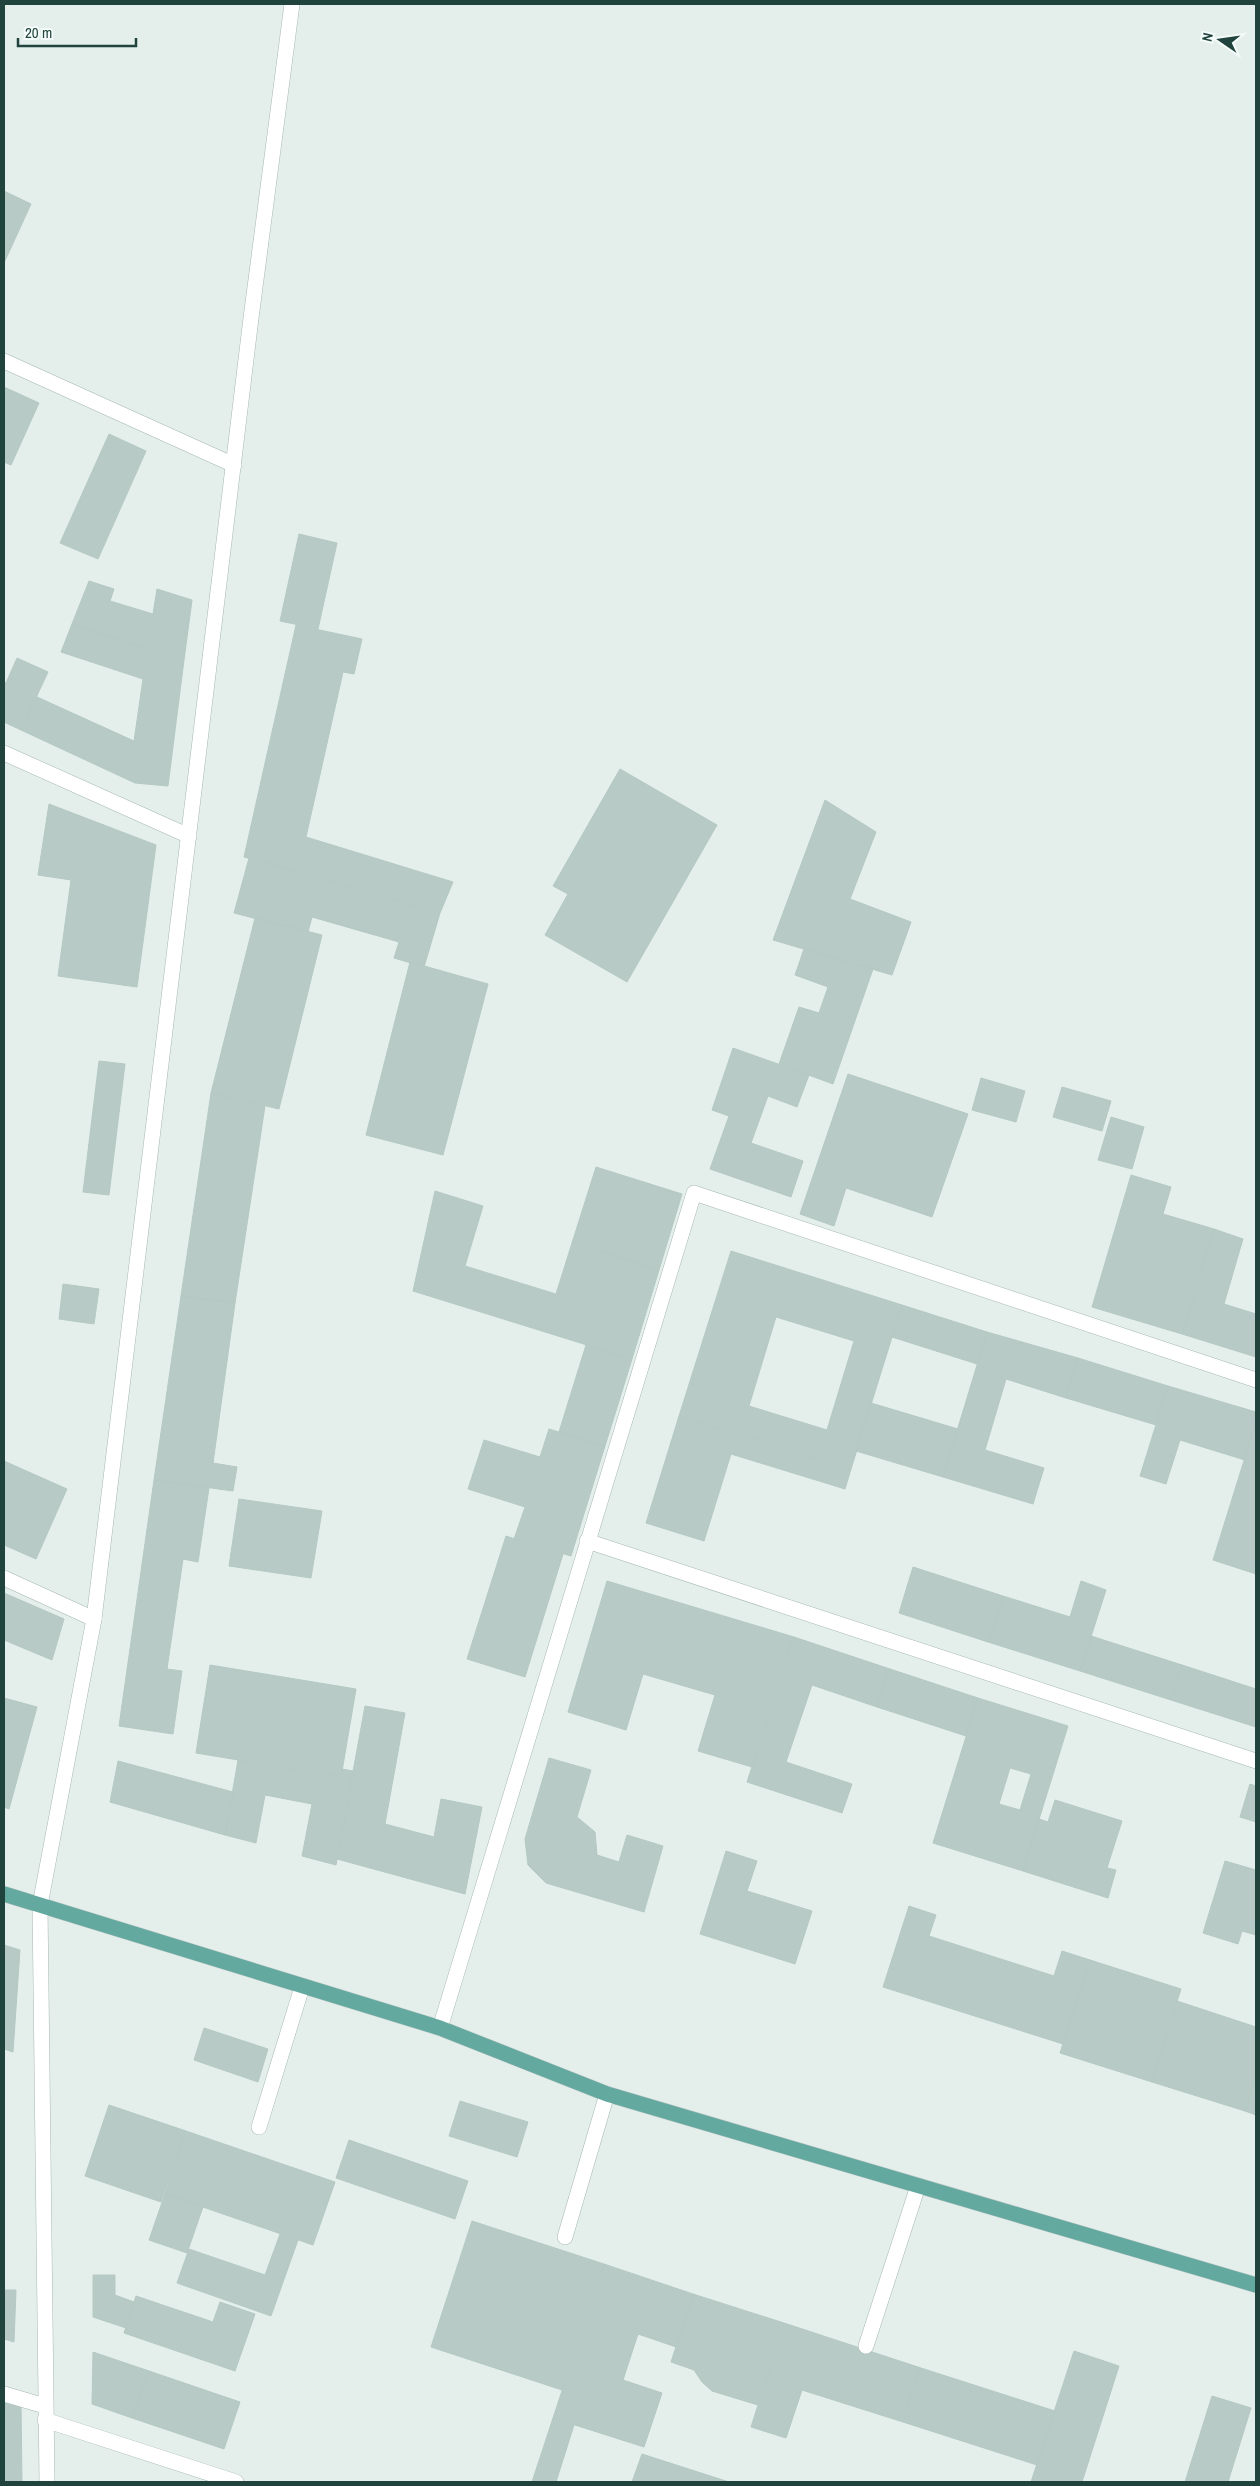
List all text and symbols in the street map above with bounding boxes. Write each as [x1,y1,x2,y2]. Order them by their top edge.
scale bar [18,15,135,47]
north arrow [1195,15,1245,65]
text: 20 m [25,22,52,43]
text: N [1198,31,1217,43]

